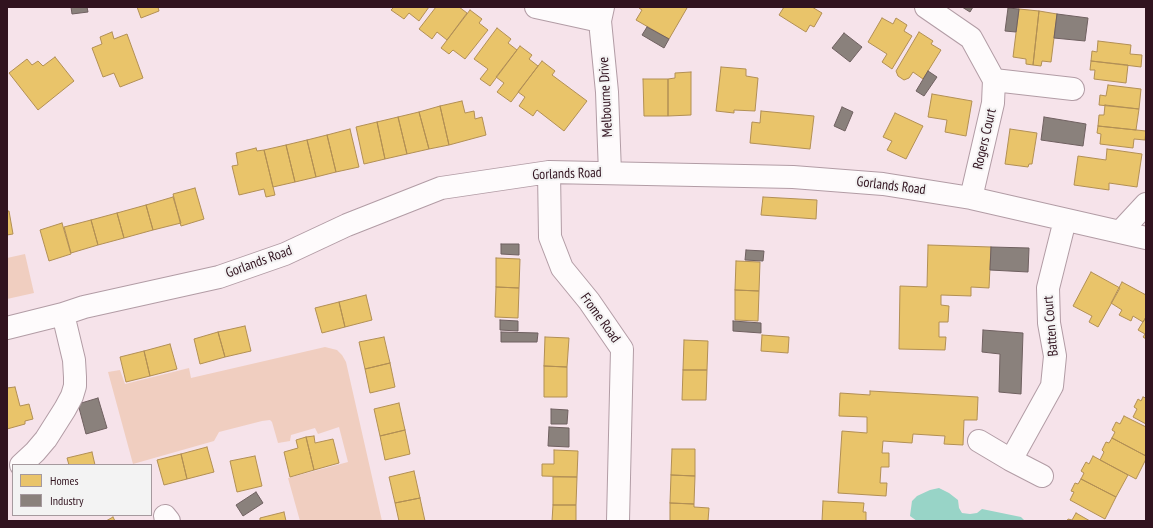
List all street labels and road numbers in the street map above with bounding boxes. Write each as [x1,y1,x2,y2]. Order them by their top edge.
street label: Melbourne Drive [596,56,616,138]
street label: Rogers Court [970,107,1000,171]
street label: Gorlands Road [532,164,602,184]
street label: Gorlands Road [856,173,926,199]
street label: Gorlands Road [224,242,294,282]
street label: Frome Road [576,290,624,346]
street label: Batten Court [1040,295,1062,357]

